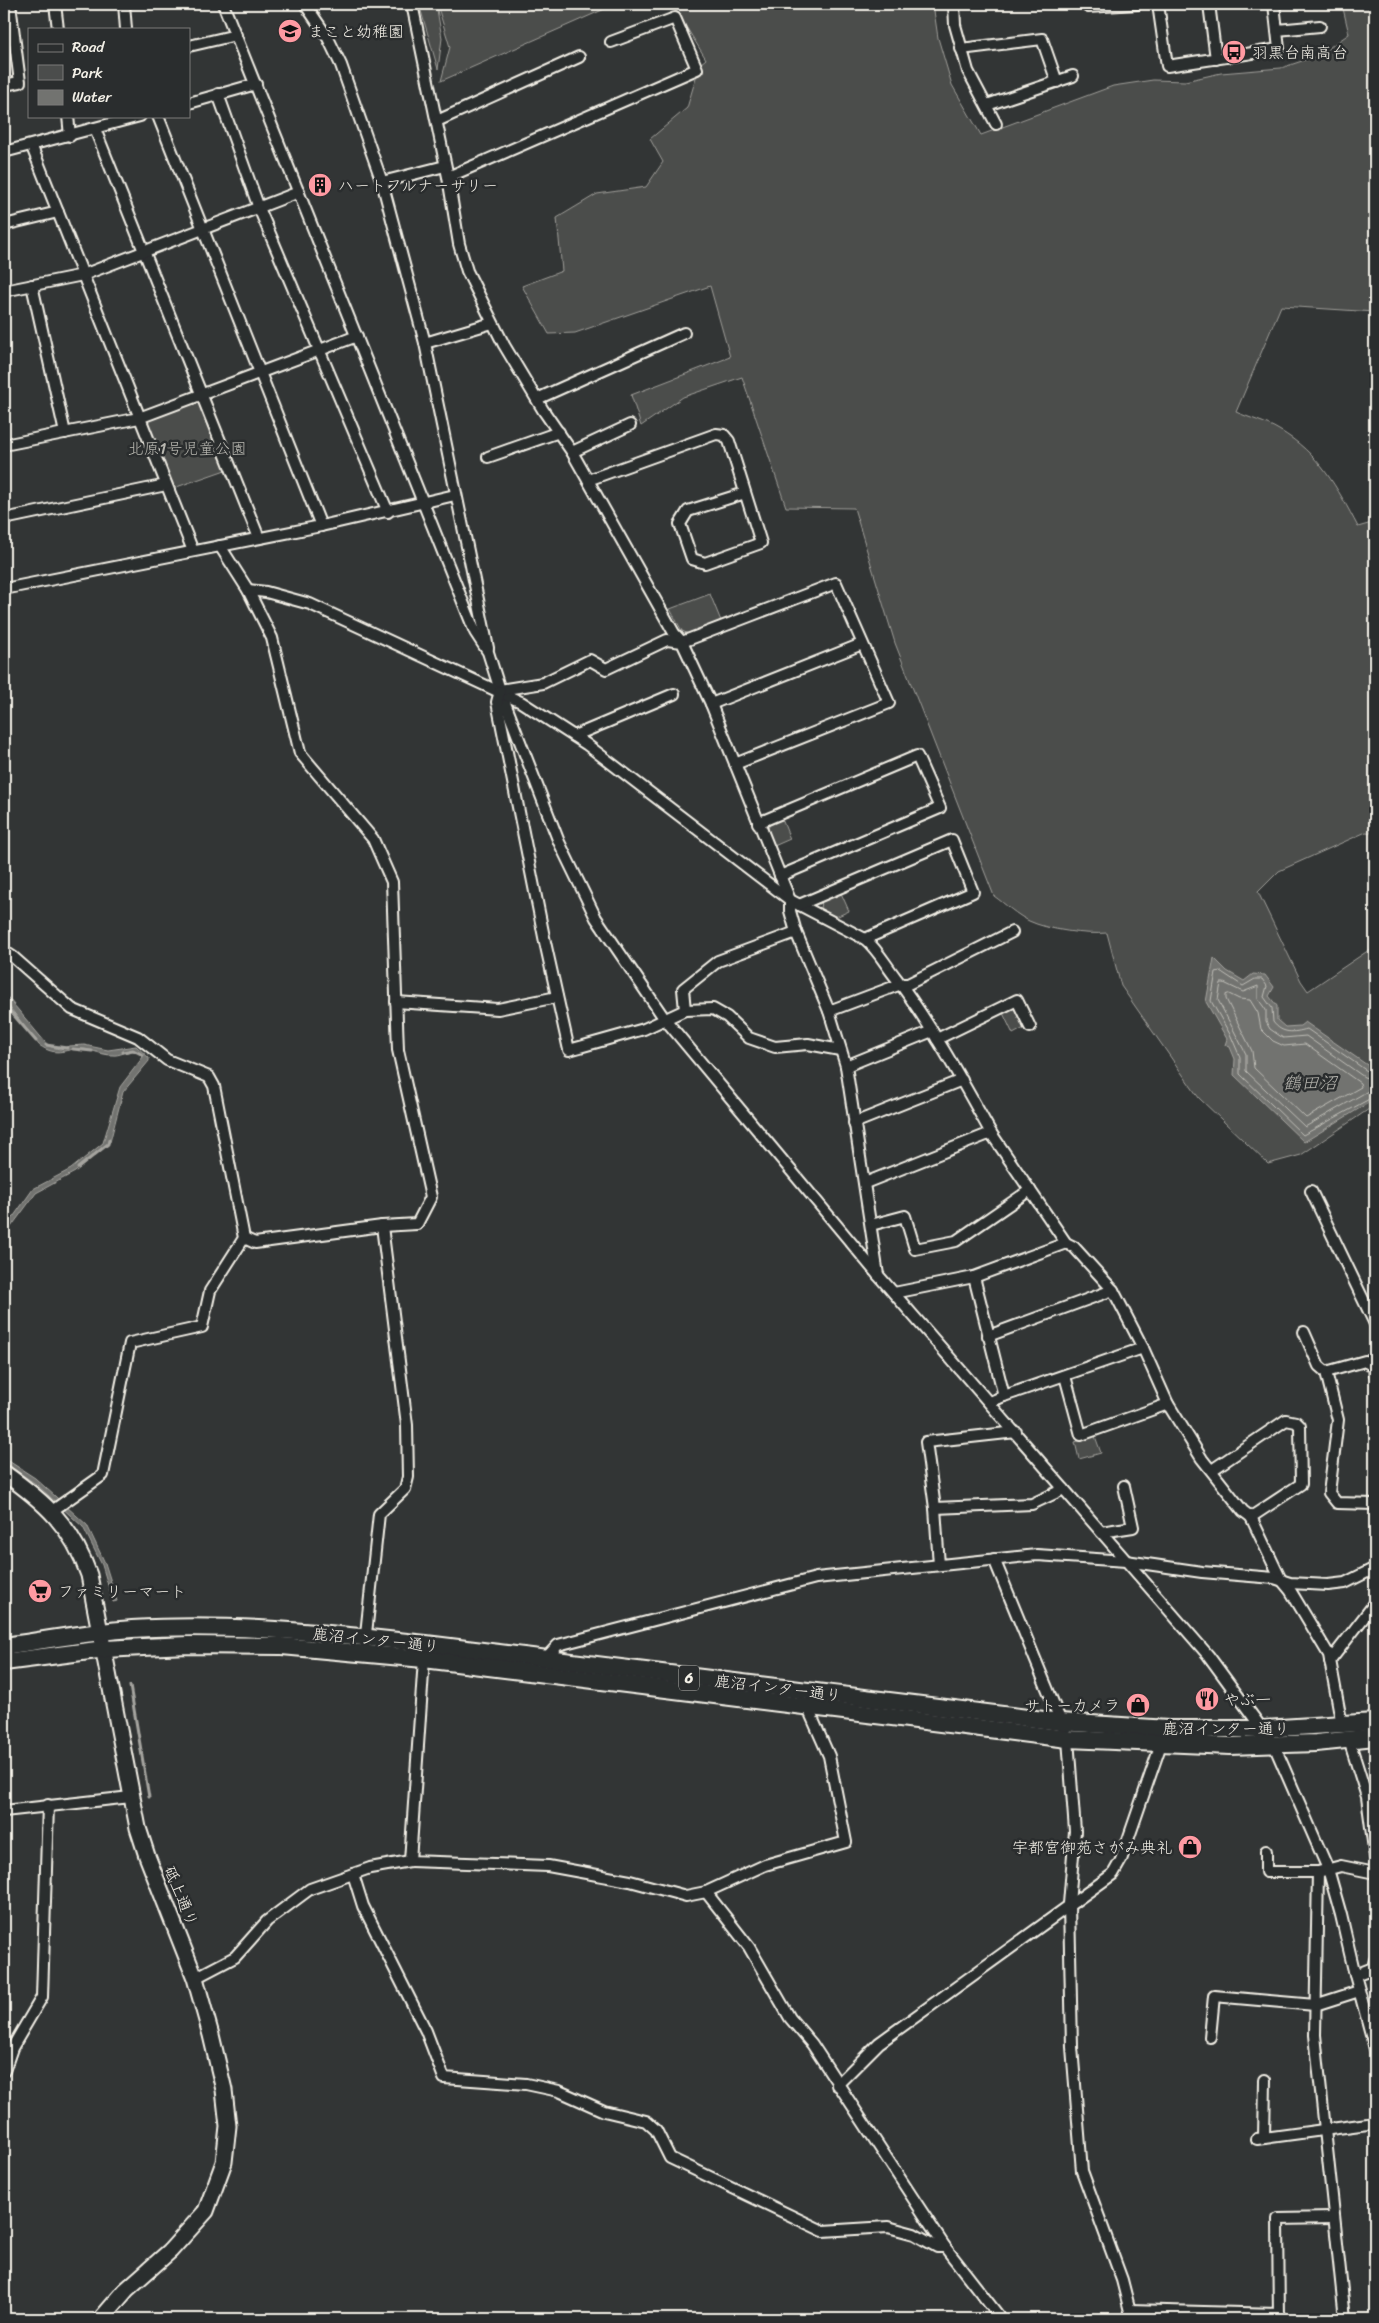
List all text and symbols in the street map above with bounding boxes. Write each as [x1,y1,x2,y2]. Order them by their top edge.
place label: まこと幼稚園 [308,17,404,46]
school or university icon: まこと幼稚園 [277,18,303,44]
legend [28,28,190,118]
text: Road [72,34,105,60]
place label: 羽黒台南高台 [1252,38,1348,67]
bus stop icon: 羽黒台南高台 [1221,39,1247,65]
text: Park [72,60,103,86]
text: Water [72,84,112,110]
place label: ハートフルナーサリー [338,171,498,200]
building icon: ハートフルナーサリー [307,172,333,198]
park label: 北原1号児童公園 [128,434,246,463]
water label: 鶴田沼 [1283,1067,1339,1099]
place label: ファミリーマート [58,1577,186,1606]
supermarket icon: ファミリーマート [27,1578,53,1604]
street label: 鹿沼インター通り [311,1619,441,1661]
road number: 6 [679,1666,699,1690]
street label: 鹿沼インター通り [713,1666,843,1710]
place label: やぶ一 [1224,1685,1271,1714]
restaurant icon: やぶ一 [1194,1686,1220,1712]
place label: サトーカメラ [1024,1691,1120,1720]
shop icon: サトーカメラ [1125,1692,1151,1718]
street label: 鹿沼インター通り [1162,1714,1290,1743]
place label: 宇都宮御苑さがみ典礼 [1012,1833,1172,1862]
shop icon: 宇都宮御苑さがみ典礼 [1177,1834,1203,1860]
street label: 砥上通り [156,1861,206,1931]

